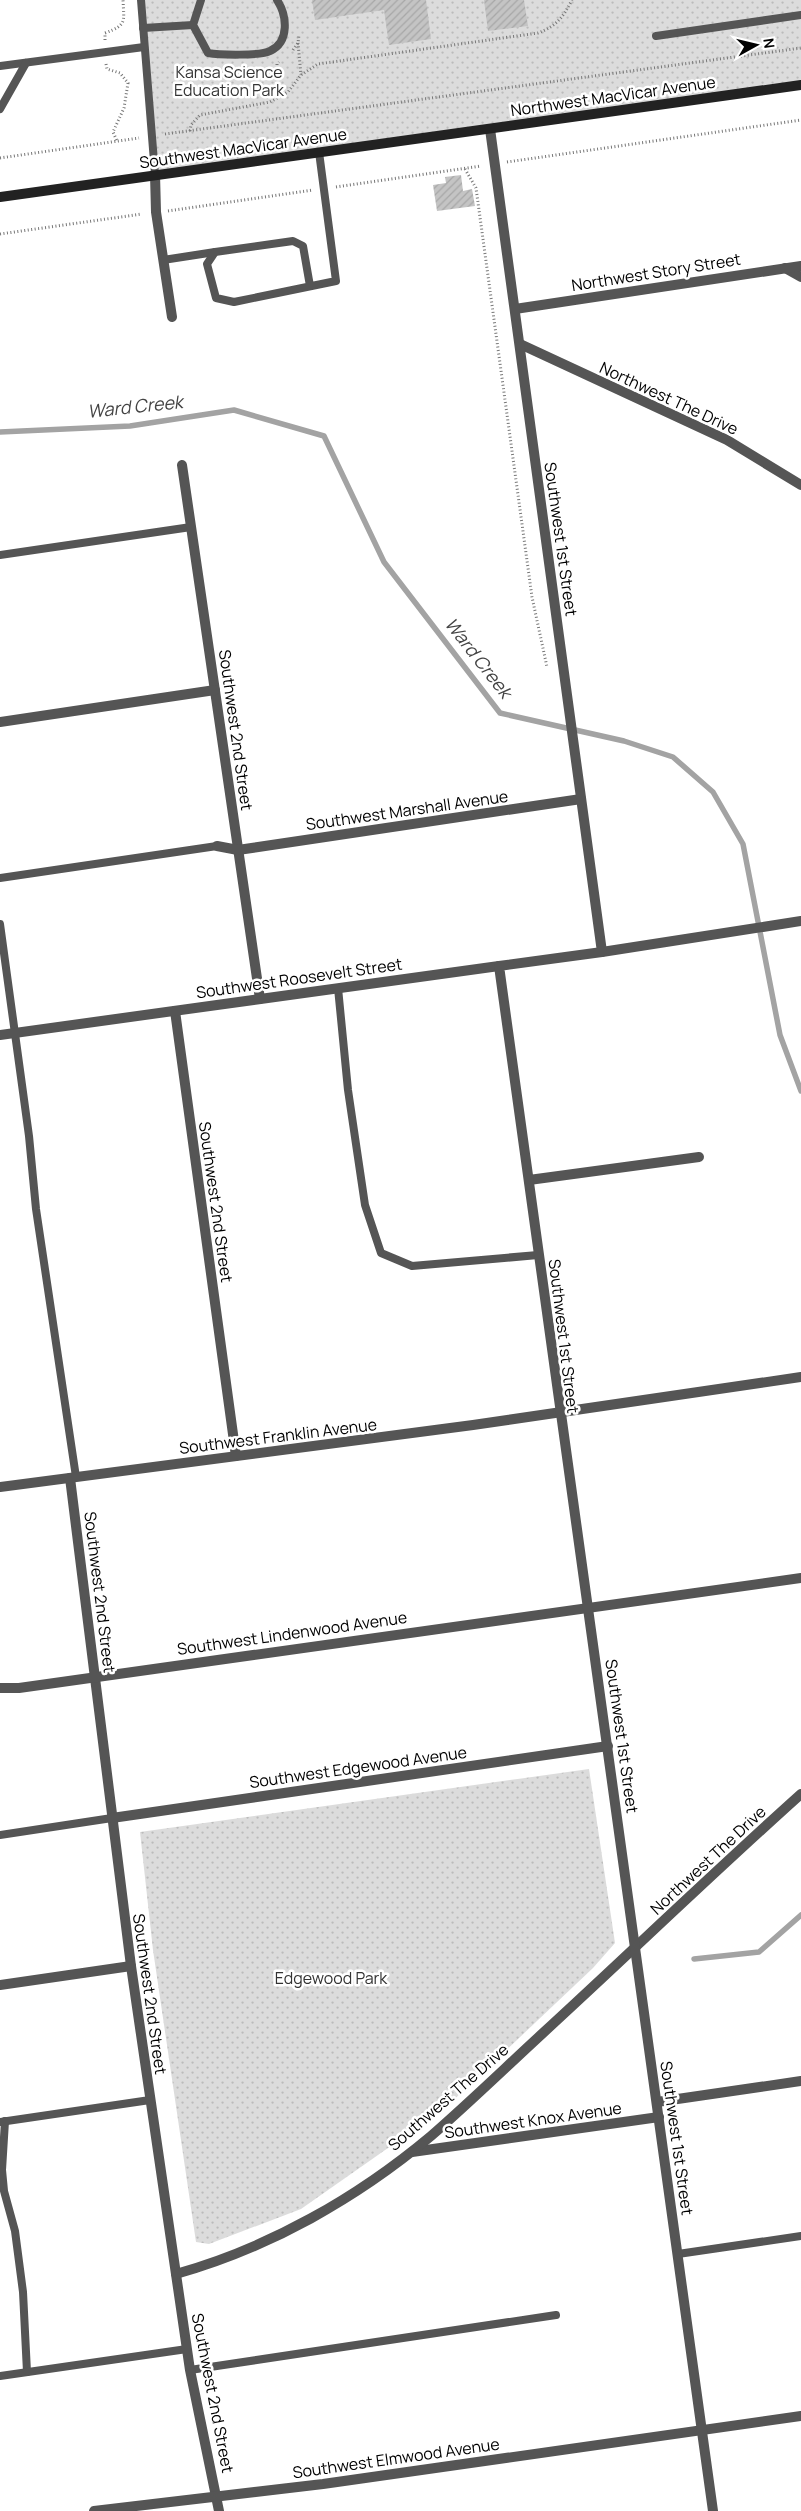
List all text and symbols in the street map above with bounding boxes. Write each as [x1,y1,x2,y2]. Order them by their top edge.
north arrow [731,20,781,70]
text: N [759,37,779,49]
park label: Kansa Science Education Park [174,61,285,101]
street label: Northwest MacVicar Avenue [509,71,717,121]
street label: Southwest MacVicar Avenue [138,123,348,173]
street label: Northwest Story Street [570,248,742,296]
street label: Northwest The Drive [596,356,742,440]
water label: Ward Creek [86,389,187,423]
street label: Southwest 1st Street [539,461,583,617]
water label: Ward Creek [440,612,520,705]
street label: Southwest 2nd Street [214,648,258,812]
street label: Southwest Marshall Avenue [304,785,510,835]
street label: Southwest Roosevelt Street [195,953,403,1003]
street label: Southwest 2nd Street [194,1120,238,1284]
street label: Southwest 1st Street [544,1258,584,1414]
street label: Southwest Franklin Avenue [178,1413,378,1459]
street label: Southwest 2nd Street [79,1510,121,1674]
street label: Southwest Lindenwood Avenue [176,1606,408,1660]
street label: Southwest 1st Street [600,1658,644,1814]
street label: Southwest Edgewood Avenue [248,1741,468,1793]
street label: Northwest The Drive [645,1801,771,1919]
street label: Southwest 2nd Street [128,1912,172,2076]
park label: Edgewood Park [275,1967,388,1989]
street label: Southwest The Drive [383,2038,513,2156]
street label: Southwest 1st Street [655,2060,699,2216]
street label: Southwest Knox Avenue [443,2097,623,2143]
street label: Southwest 2nd Street [187,2311,239,2475]
street label: Southwest Elmwood Avenue [291,2433,501,2483]

